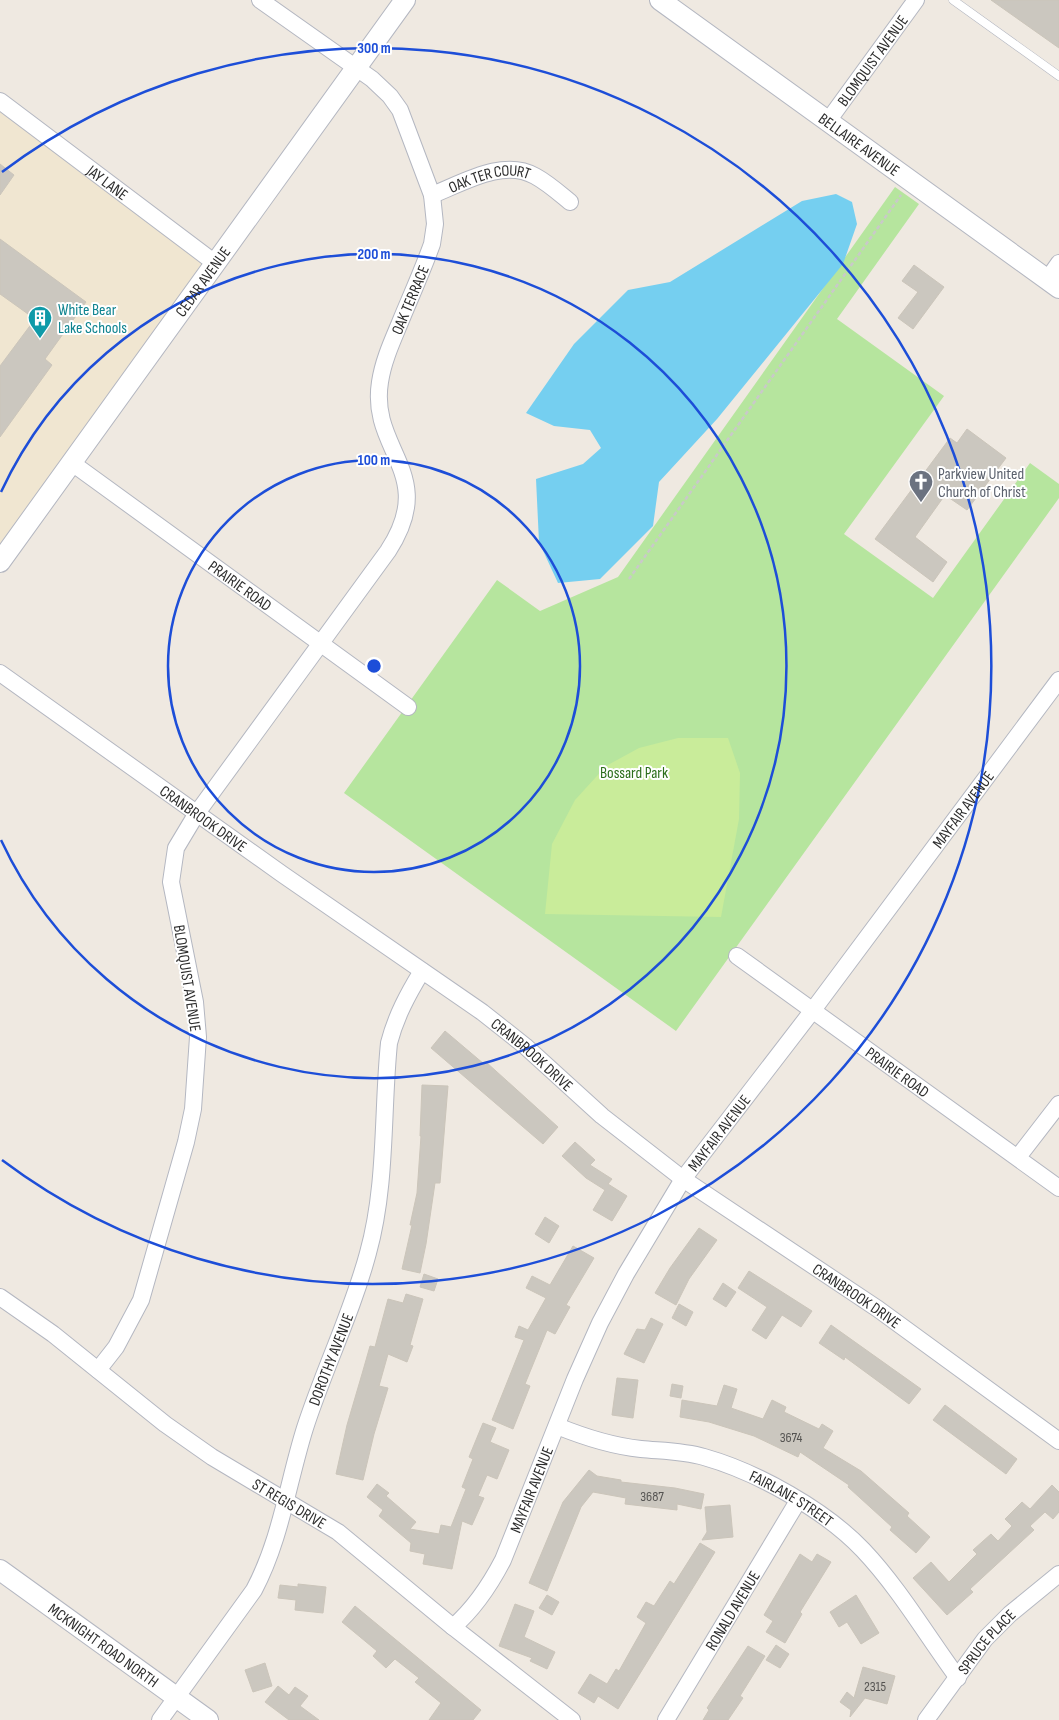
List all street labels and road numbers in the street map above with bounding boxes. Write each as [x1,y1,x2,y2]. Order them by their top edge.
street label: BLOMQUIST AVENUE [834,12,913,110]
street label: BELLAIRE AVENUE [814,110,903,181]
street label: JAY LANE [82,161,131,205]
street label: OAK TER COURT [446,162,533,198]
street label: CEDAR AVENUE [172,243,235,321]
street label: OAK TERRACE [388,263,434,338]
street label: PRAIRIE ROAD [204,557,275,616]
street label: MAYFAIR AVENUE [929,768,999,852]
street label: CRANBROOK DRIVE [156,782,250,857]
street label: BLOMQUIST AVENUE [169,923,204,1033]
street label: CRANBROOK DRIVE [487,1015,576,1096]
street label: PRAIRIE ROAD [861,1044,932,1102]
street label: MAYFAIR AVENUE [685,1092,755,1175]
street label: CRANBROOK DRIVE [808,1260,904,1333]
street label: DOROTHY AVENUE [305,1311,358,1408]
street label: MAYFAIR AVENUE [507,1444,558,1536]
street label: FAIRLANE STREET [746,1467,837,1531]
street label: ST REGIS DRIVE [248,1475,329,1534]
street label: RONALD AVENUE [702,1568,765,1654]
street label: MCKNIGHT ROAD NORTH [44,1600,162,1692]
street label: SPRUCE PLACE [954,1606,1020,1679]

